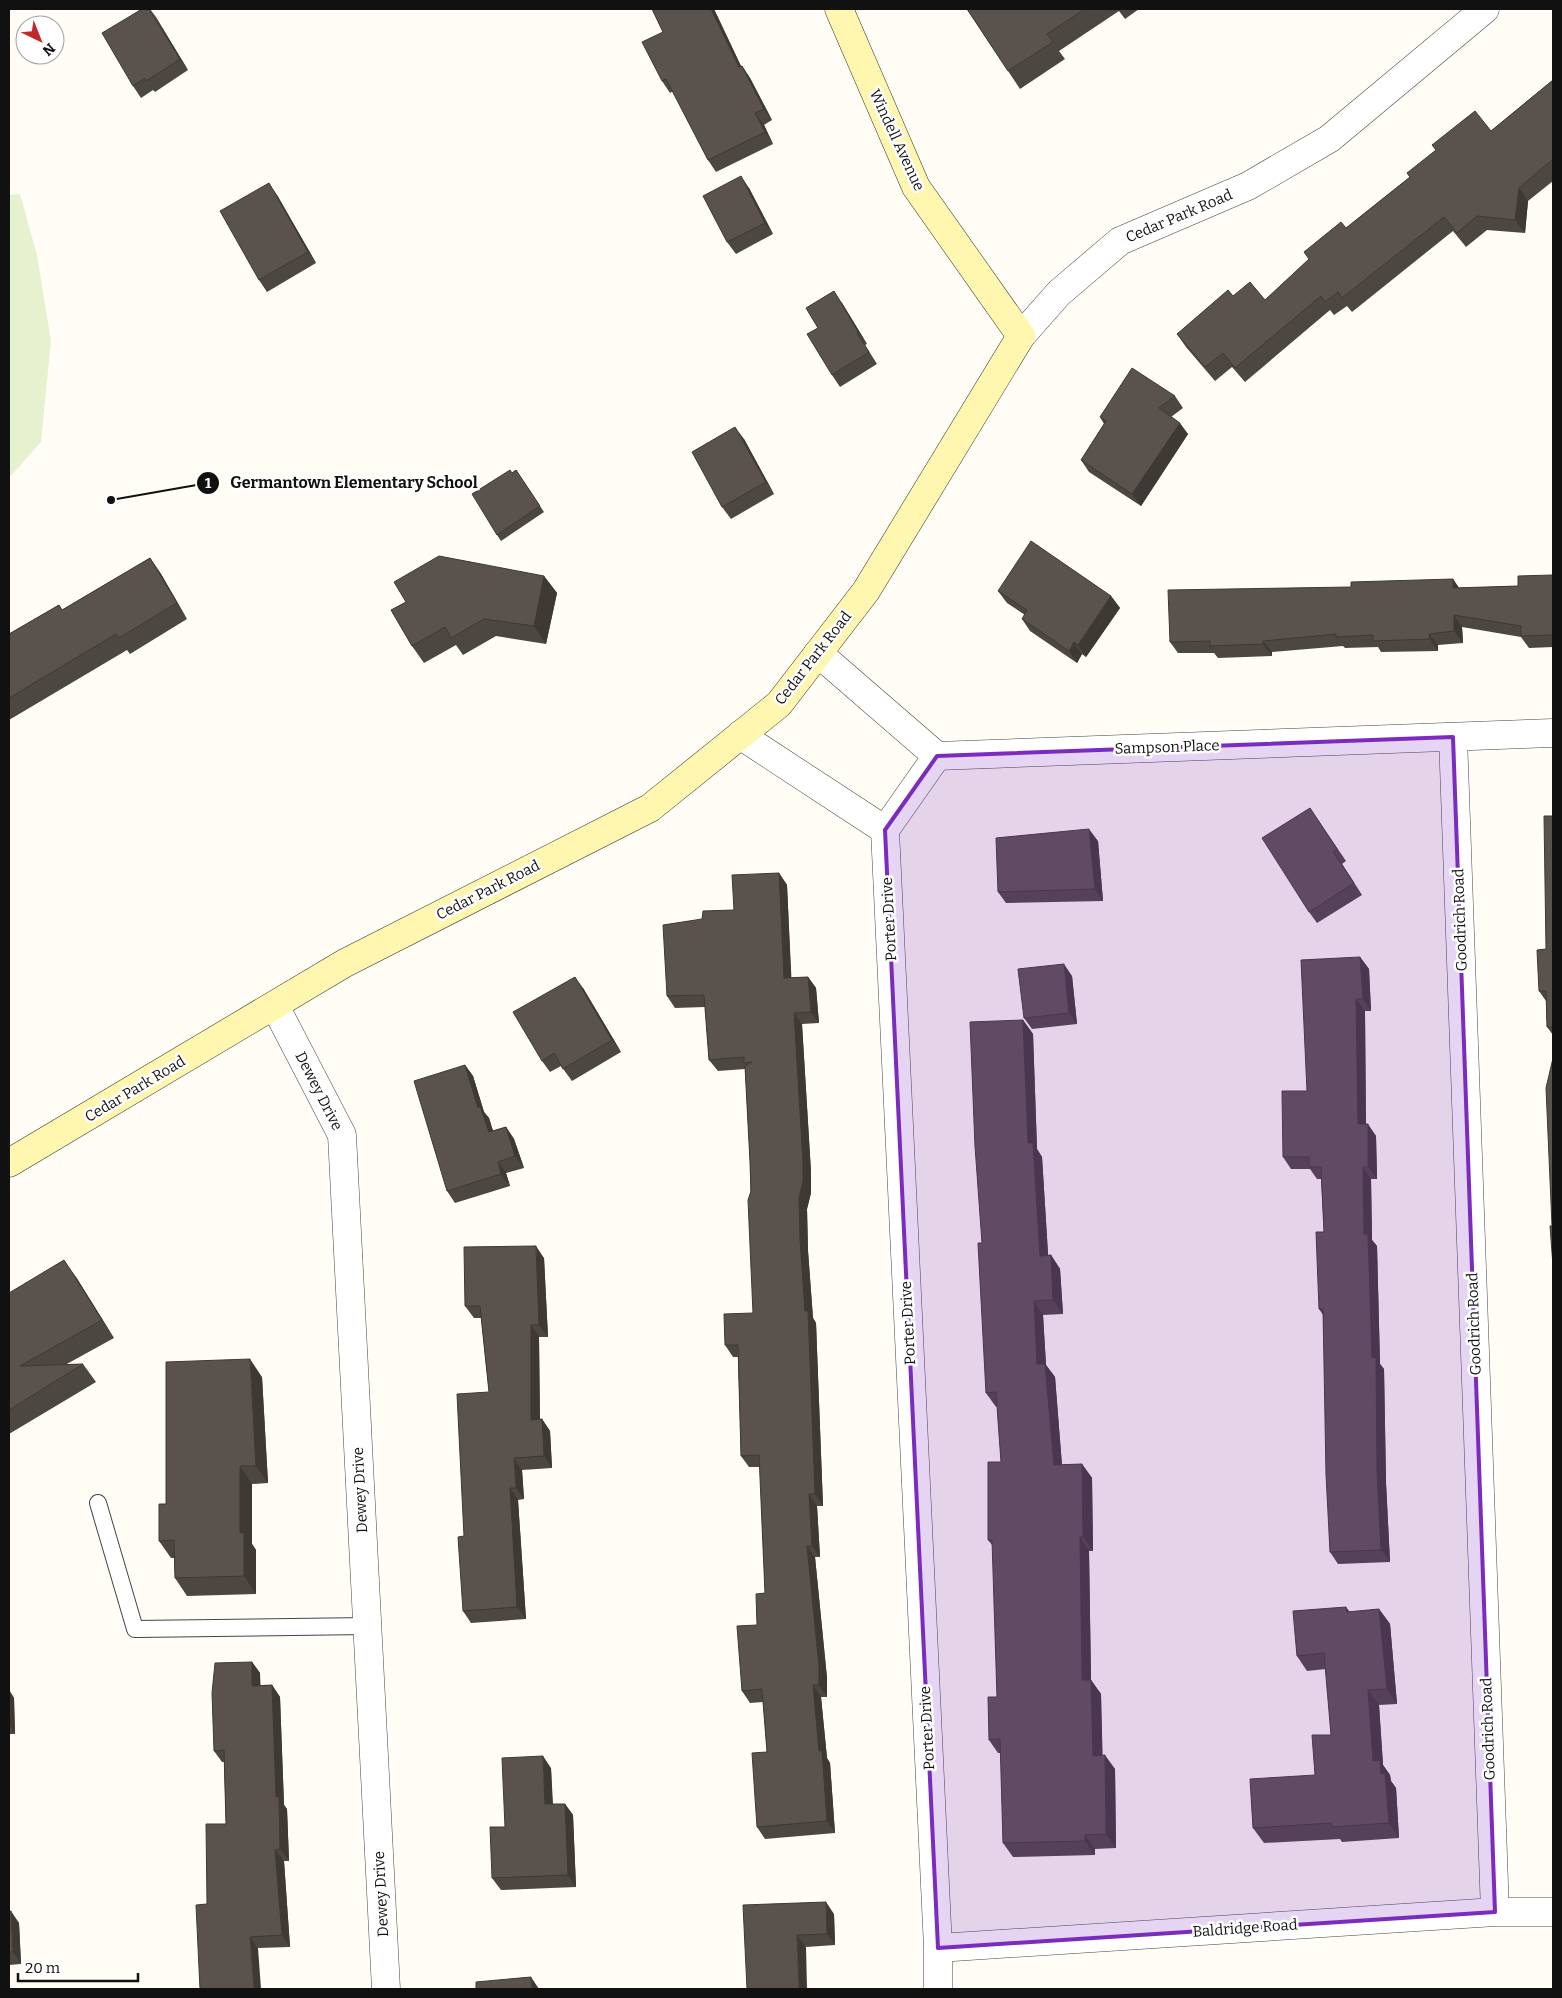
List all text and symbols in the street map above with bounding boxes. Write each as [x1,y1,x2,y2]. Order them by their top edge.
north arrow [15,15,65,65]
text: N [39,39,58,59]
street label: Windell Avenue [866,86,928,194]
street label: Cedar Park Road [1123,185,1235,247]
callout: Germantown Elementary School [195,467,488,498]
text: Germantown Elementary School [230,473,478,492]
text: 1 [205,474,212,492]
street label: Cedar Park Road [771,608,855,708]
street label: Sampson Place [1114,736,1220,758]
street label: Cedar Park Road [433,856,543,924]
street label: Goodrich Road [1449,868,1471,972]
street label: Porter Drive [878,877,900,961]
street label: Dewey Drive [291,1049,347,1133]
street label: Cedar Park Road [82,1052,189,1126]
street label: Goodrich Road [1463,1272,1485,1376]
street label: Porter Drive [897,1281,919,1365]
street label: Dewey Drive [349,1447,371,1533]
street label: Goodrich Road [1477,1677,1499,1781]
street label: Porter Drive [916,1686,938,1770]
street label: Dewey Drive [370,1851,392,1937]
street label: Baldridge Road [1192,1915,1298,1941]
scale bar [18,1950,138,1982]
text: 20 m [25,1959,61,1977]

